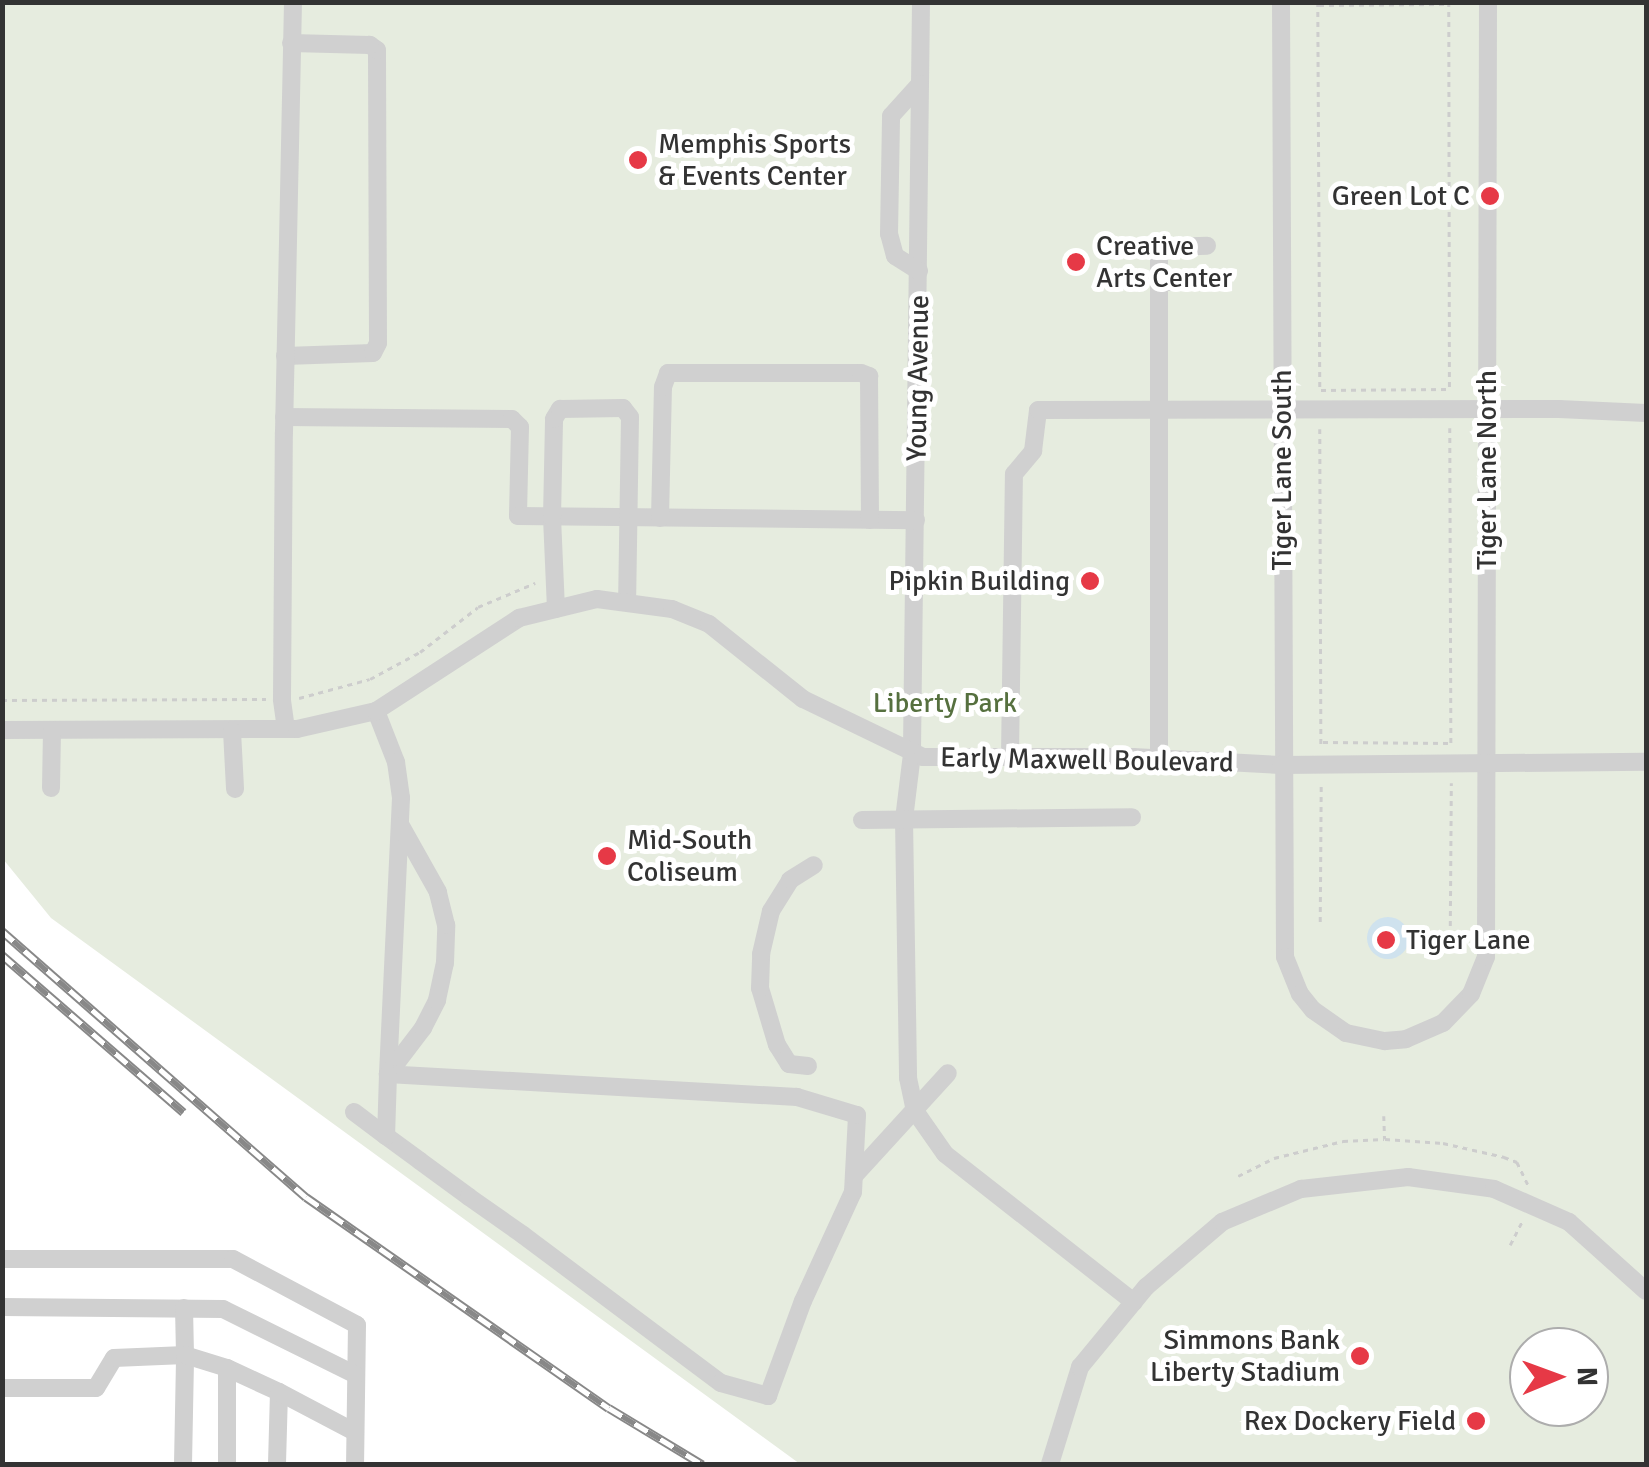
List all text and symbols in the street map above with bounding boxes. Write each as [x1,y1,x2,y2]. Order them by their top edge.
place label: Memphis Sports & Events Center [658,127,851,193]
marker: Memphis Sports & Events Center [627,149,649,171]
place label: Green Lot C [1332,179,1470,213]
marker: Green Lot C [1479,185,1501,207]
place label: Creative Arts Center [1096,229,1232,295]
marker: Creative Arts Center [1065,251,1087,273]
street label: Young Avenue [900,295,936,461]
street label: Tiger Lane South [1265,369,1299,571]
street label: Tiger Lane North [1470,370,1504,570]
place label: Pipkin Building [889,564,1070,598]
marker: Pipkin Building [1079,570,1101,592]
park label: Liberty Park [873,686,1017,720]
street label: Early Maxwell Boulevard [940,741,1234,779]
place label: Mid-South Coliseum [627,823,752,889]
marker: Mid-South Coliseum [596,845,618,867]
place label: Tiger Lane [1406,923,1530,957]
marker: Tiger Lane [1375,929,1397,951]
place label: Simmons Bank Liberty Stadium [1150,1323,1340,1389]
north arrow [1509,1327,1609,1427]
marker: Simmons Bank Liberty Stadium [1349,1345,1371,1367]
text: N [1570,1366,1604,1387]
place label: Rex Dockery Field [1244,1404,1456,1438]
marker: Rex Dockery Field [1465,1410,1487,1432]

